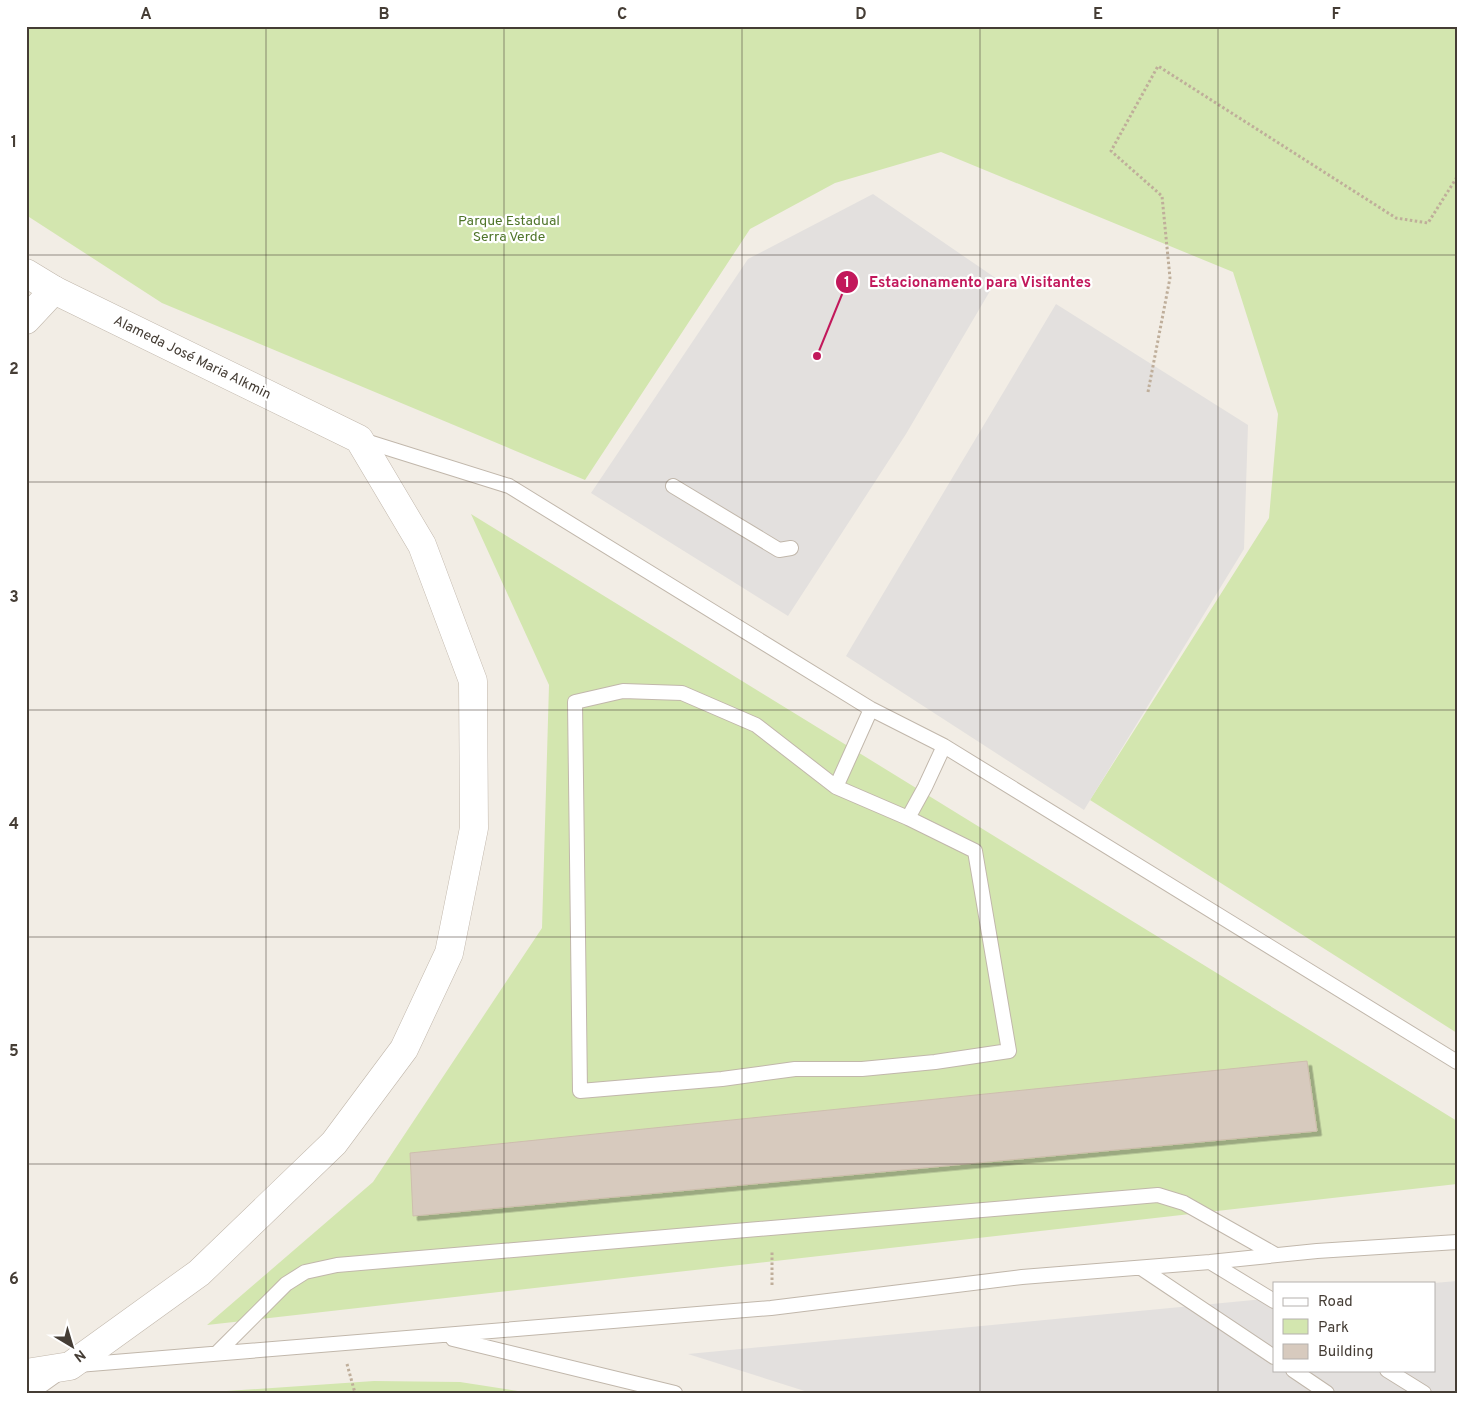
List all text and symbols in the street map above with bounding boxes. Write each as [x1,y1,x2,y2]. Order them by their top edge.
text: A [140,5,152,25]
text: B [378,5,390,25]
text: C [617,5,627,25]
text: D [855,5,867,25]
text: E [1093,5,1103,25]
text: F [1331,5,1341,25]
text: 1 [11,133,17,153]
park label: Parque Estadual Serra Verde [458,213,560,246]
callout: Estacionamento para Visitantes [834,267,1102,297]
text: 1 [844,274,850,293]
text: Estacionamento para Visitantes [869,274,1091,293]
street label: Alameda José Maria Alkmin [110,312,274,404]
text: 2 [9,360,19,380]
text: 3 [9,588,19,608]
text: 4 [9,815,19,835]
text: 5 [9,1042,19,1062]
text: 6 [9,1270,19,1290]
legend [1273,1282,1436,1372]
text: Road [1318,1293,1353,1312]
text: Park [1318,1319,1349,1338]
north arrow [48,1322,98,1372]
text: Building [1318,1343,1373,1362]
text: N [70,1345,88,1365]

